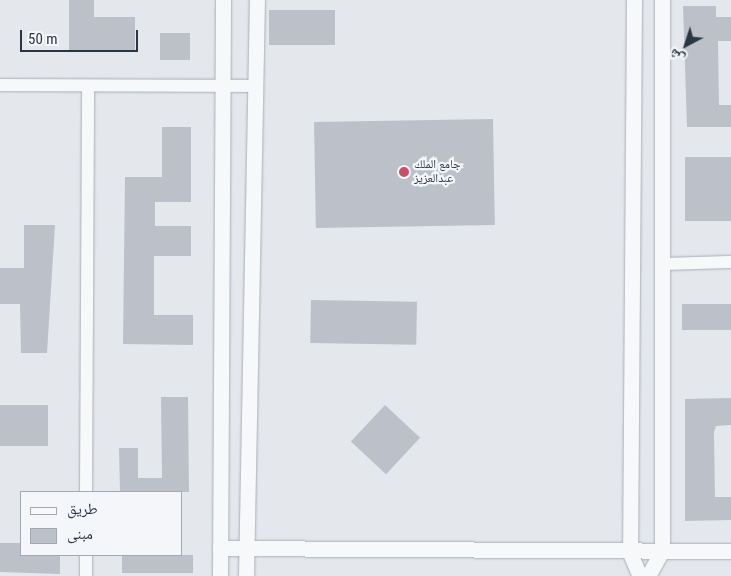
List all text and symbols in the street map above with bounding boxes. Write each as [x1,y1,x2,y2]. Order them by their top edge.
scale bar [22,20,140,52]
north arrow [661,20,711,70]
text: 50 m [28,30,58,48]
text: ش [666,46,687,67]
place label: جامع الملك عبدالعزيز [414,158,461,186]
marker: جامع الملك عبدالعزيز [398,166,410,178]
legend [20,491,182,556]
text: طريق [67,500,98,518]
text: مبنى [67,525,93,543]

